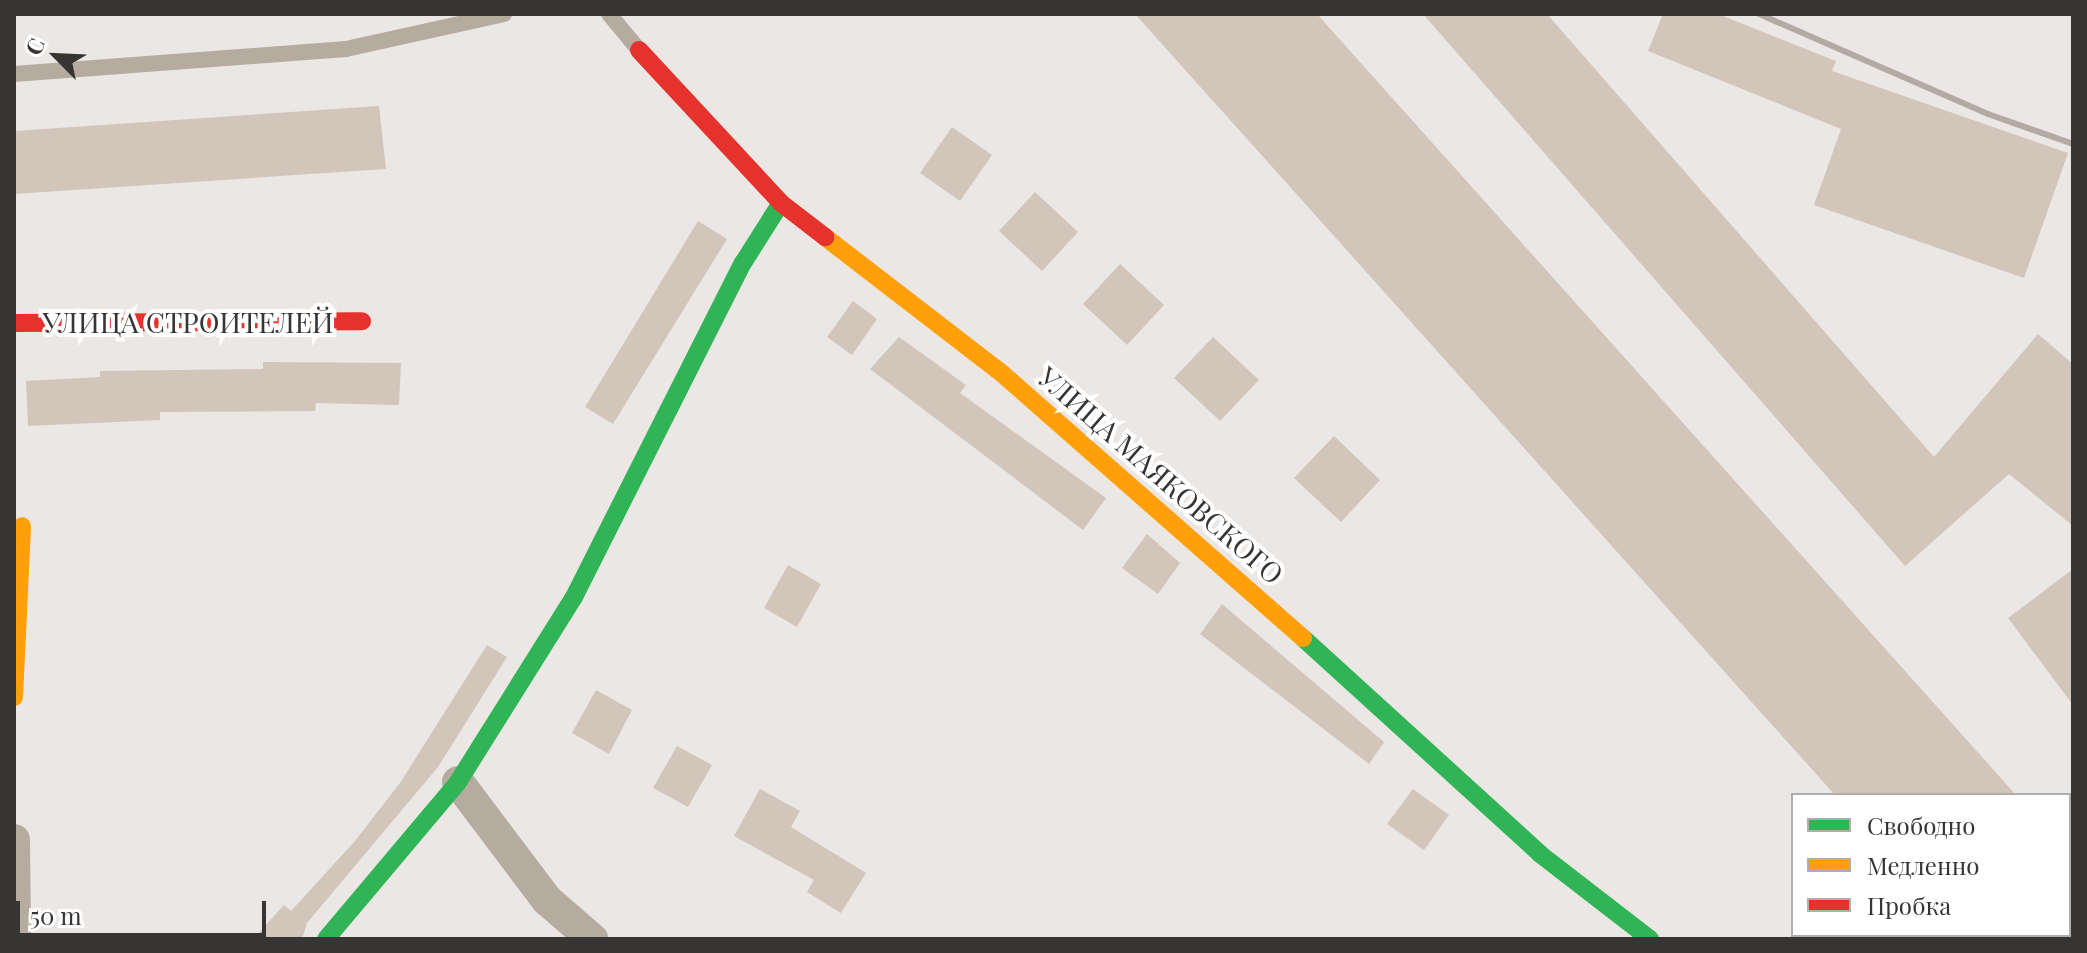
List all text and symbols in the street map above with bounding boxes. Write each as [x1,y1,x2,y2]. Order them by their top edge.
north arrow [16,16,96,96]
text: С [17,33,51,59]
street label: УЛИЦА СТРОИТЕЛЕЙ [42,305,334,339]
street label: УЛИЦА МАЯКОВСКОГО [1032,360,1290,590]
legend [1791,793,2071,937]
text: Свободно [1867,809,1975,841]
text: Медленно [1867,849,1980,881]
scale bar [20,885,270,935]
text: Пробка [1867,889,1951,921]
text: 50 m [30,899,82,931]

